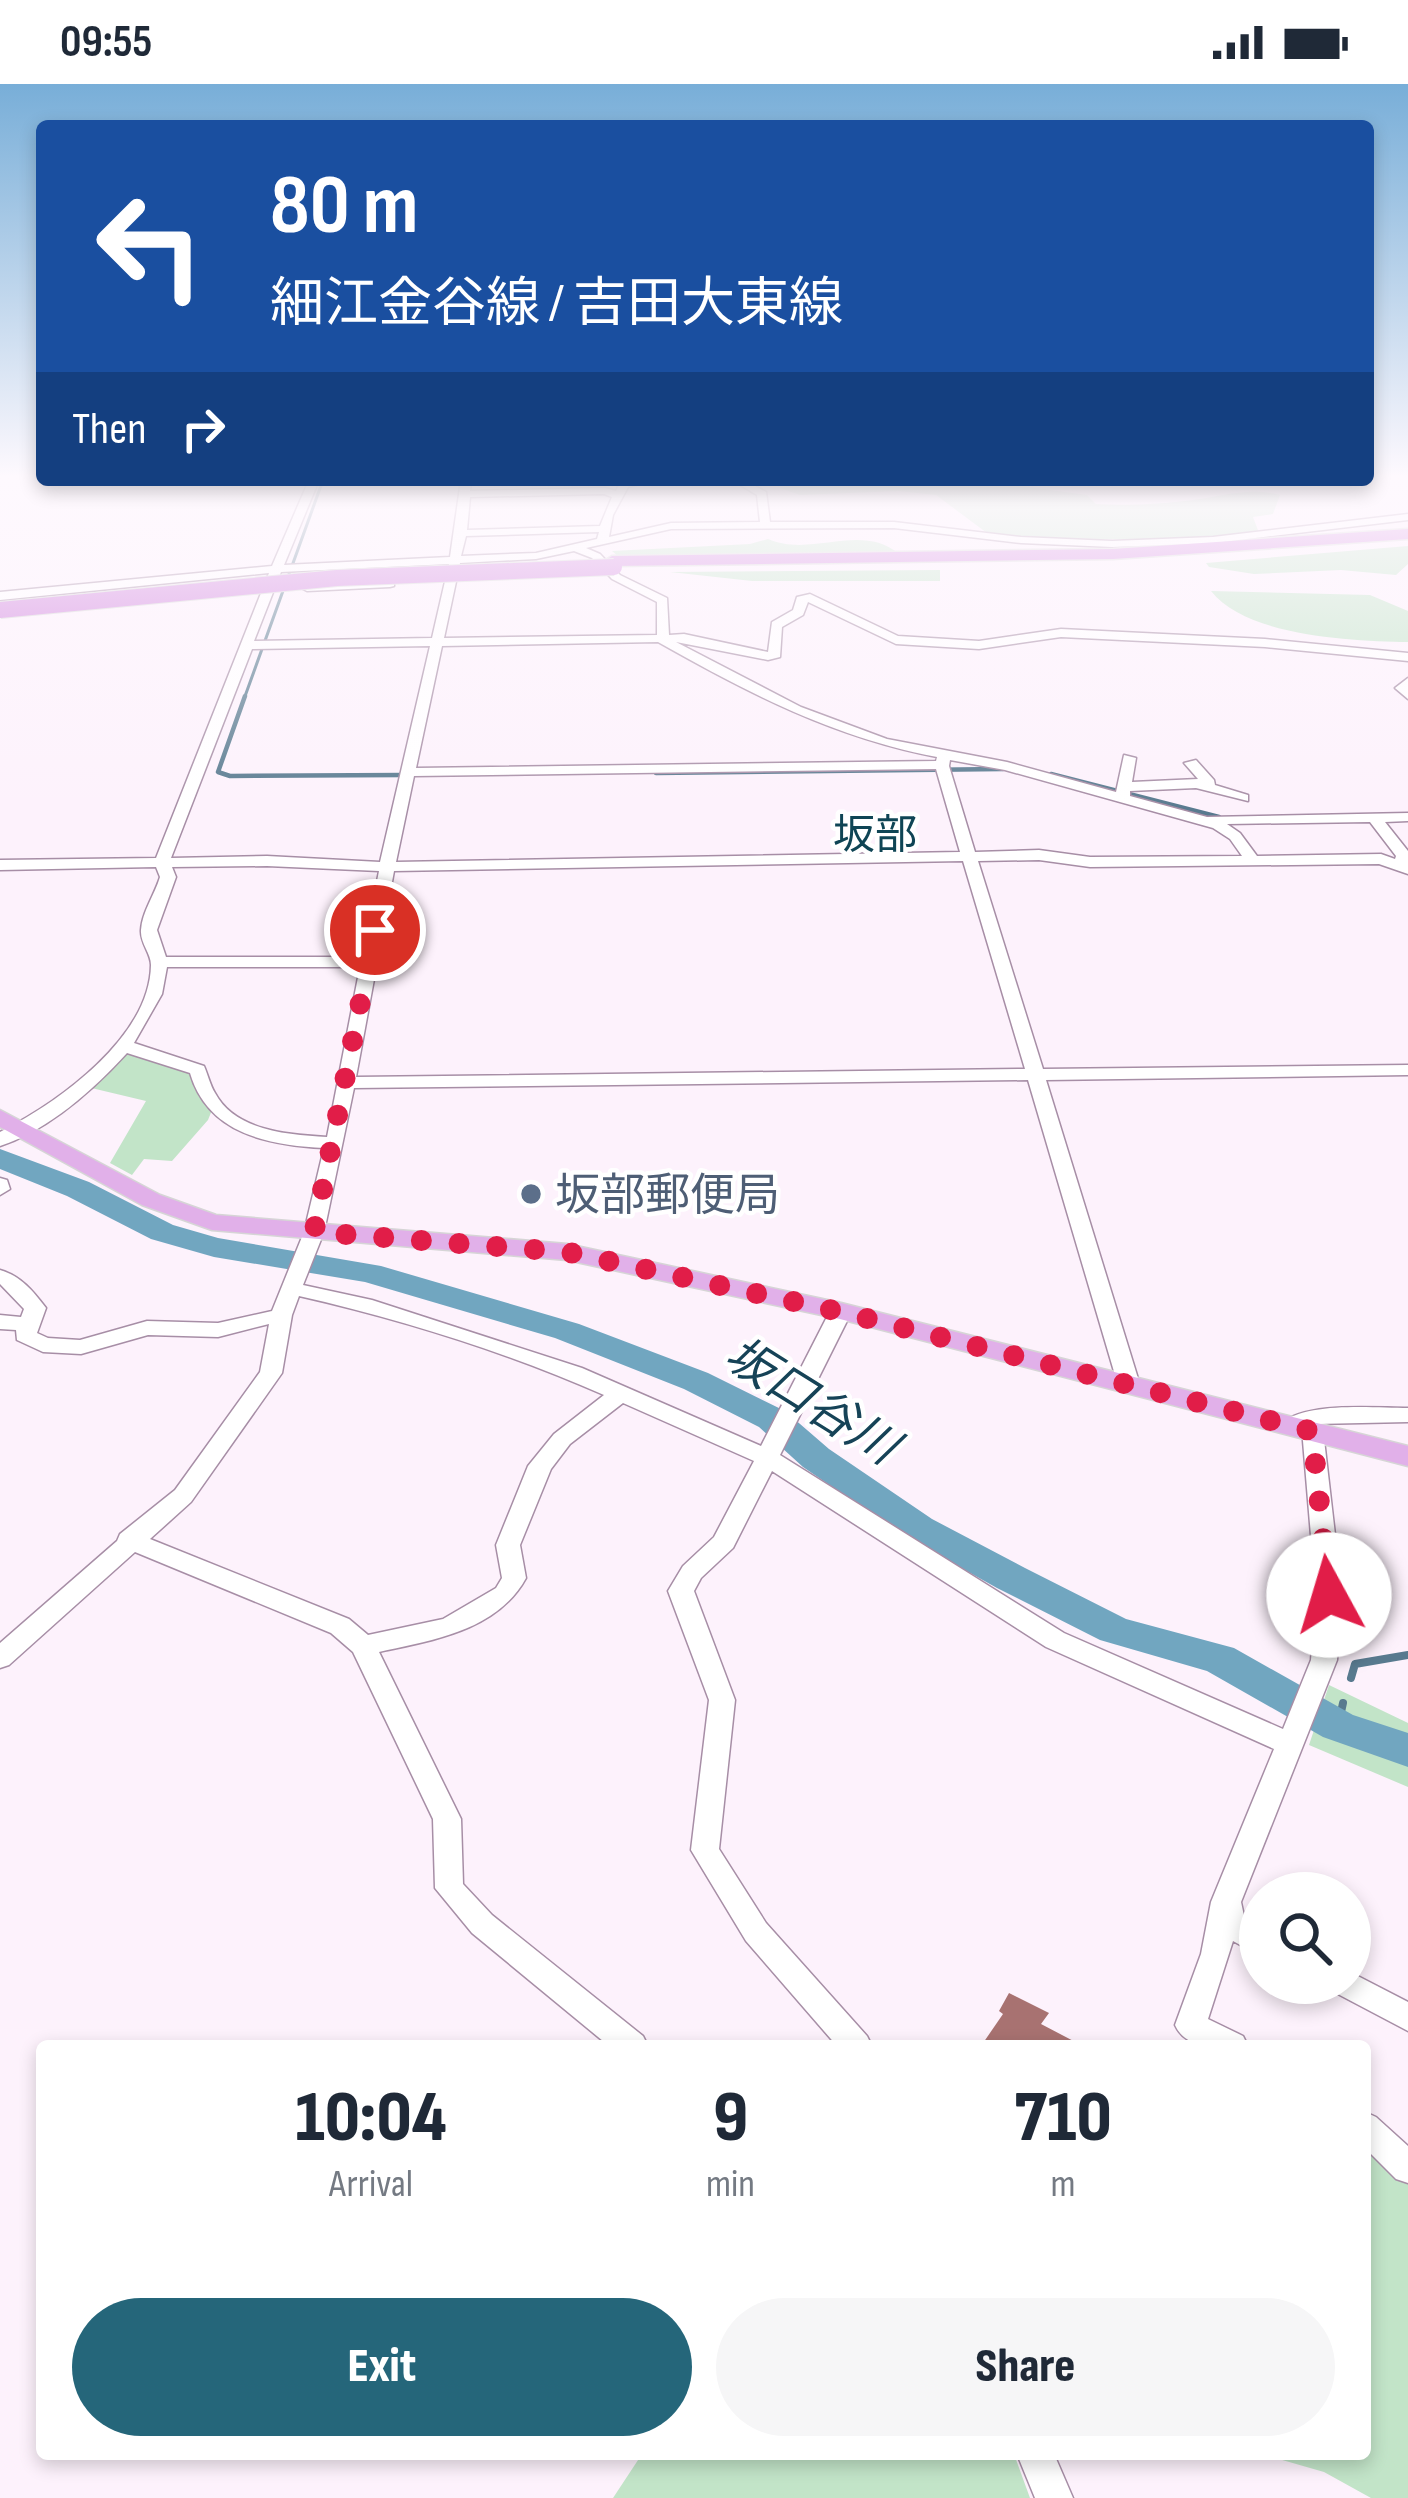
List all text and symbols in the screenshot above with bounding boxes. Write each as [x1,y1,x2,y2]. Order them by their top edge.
text: 09:55 [60,15,152,70]
text: 80 m [270,156,418,257]
icon: left [72,168,228,324]
text: 細江金谷線 / 吉田大東線 [270,272,843,337]
icon: right [170,396,236,462]
text: Then [72,402,146,457]
district label: 坂部 [833,811,917,862]
pin [324,879,426,981]
icon: arrive [342,897,408,963]
place label: 坂部郵便局 [555,1169,780,1224]
marker: 坂部郵便局 [518,1181,544,1207]
water label: 坂口谷川 [714,1327,911,1480]
position arrow [1266,1532,1392,1658]
map controls [1239,1872,1371,2004]
button: search [1239,1872,1371,2004]
text: 10:04 [295,2075,447,2162]
text: 9 [713,2075,748,2162]
text: 710 [1014,2075,1112,2162]
text: Arrival [329,2161,413,2208]
text: min [706,2161,755,2208]
text: m [1050,2161,1076,2208]
button: Exit [72,2298,692,2436]
button: Share [716,2298,1335,2436]

